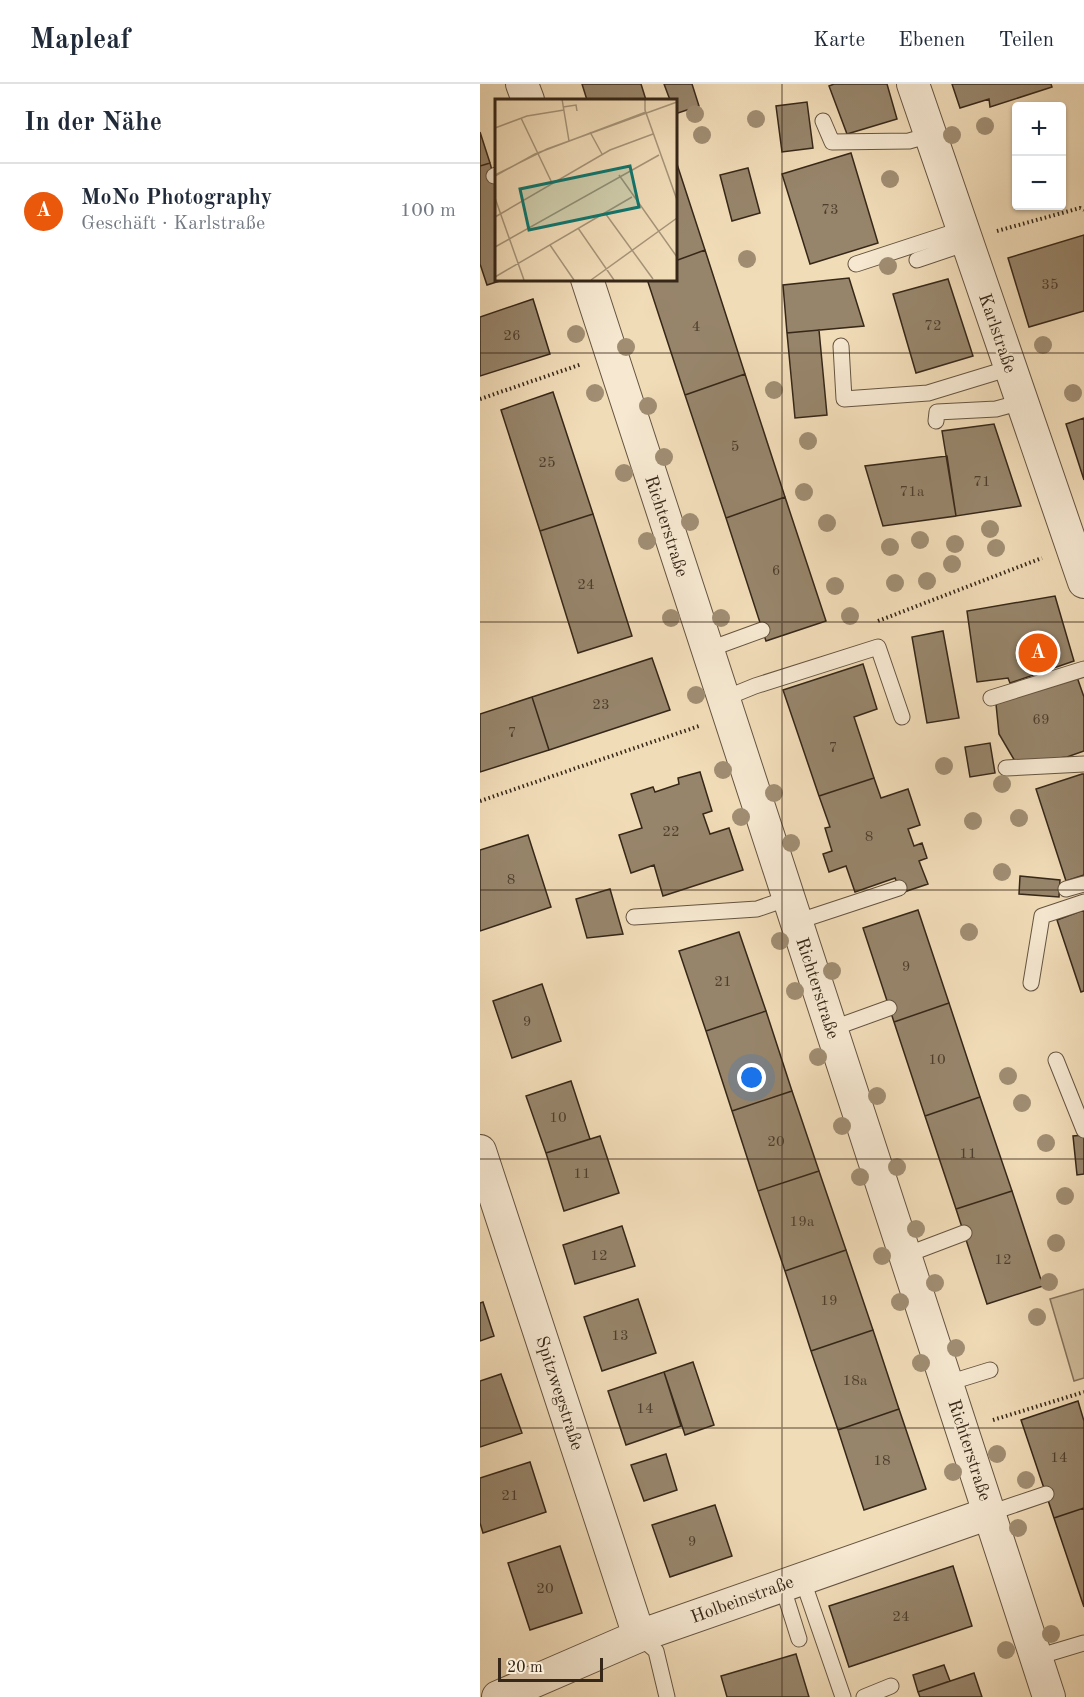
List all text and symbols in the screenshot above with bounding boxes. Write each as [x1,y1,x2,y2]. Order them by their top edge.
text: Mapleaf [30,27,130,55]
text: Karte [813,30,865,51]
text: Ebenen [898,30,965,51]
text: Teilen [998,30,1054,51]
inset map [495,99,676,280]
map controls [1012,102,1066,210]
button: + [1012,102,1066,156]
text: In der Nähe [24,110,162,136]
button: − [1012,156,1066,210]
text: MoNo Photography [81,187,272,209]
text: A [36,201,51,221]
text: 100 m [400,201,456,221]
house number: 73 [821,203,839,218]
text: Geschäft · Karlstraße [81,214,265,234]
house number: 35 [1041,278,1059,293]
street label: Karlstraße [975,291,1019,375]
house number: 72 [924,319,942,334]
house number: 4 [692,320,700,335]
house number: 26 [503,329,521,344]
house number: 5 [731,440,739,455]
house number: 25 [538,456,556,471]
street label: Richterstraße [641,473,691,579]
house number: 71 [973,475,991,490]
house number: 71a [900,485,925,500]
house number: 6 [772,564,780,579]
house number: 24 [577,578,595,593]
pin: A [1018,630,1058,676]
house number: 23 [592,698,610,713]
house number: 69 [1032,713,1050,728]
house number: 7 [508,726,516,741]
house number: 7 [829,741,837,756]
house number: 22 [662,825,680,840]
house number: 8 [865,830,873,845]
house number: 8 [507,873,515,888]
street label: Richterstraße [792,935,842,1041]
house number: 9 [902,960,910,975]
house number: 21 [714,975,732,990]
house number: 9 [523,1015,531,1030]
house number: 10 [928,1053,946,1068]
your location [737,1063,766,1092]
house number: 10 [549,1111,567,1126]
house number: 20 [767,1135,785,1150]
house number: 11 [959,1147,977,1162]
house number: 11 [573,1167,591,1182]
house number: 19a [790,1215,815,1230]
house number: 12 [590,1249,608,1264]
house number: 12 [994,1253,1012,1268]
house number: 19 [820,1294,838,1309]
house number: 13 [611,1329,629,1344]
street label: Spitzwegstraße [532,1334,586,1453]
house number: 18a [843,1374,868,1389]
street label: Richterstraße [944,1397,994,1503]
house number: 14 [636,1402,654,1417]
house number: 14 [1050,1451,1068,1466]
house number: 18 [873,1454,891,1469]
house number: 21 [501,1489,519,1504]
house number: 9 [688,1535,696,1550]
street label: Holbeinstraße [688,1573,796,1627]
house number: 20 [536,1582,554,1597]
house number: 24 [892,1610,910,1625]
scale bar [498,1655,603,1682]
text: 20 m [507,1660,543,1676]

